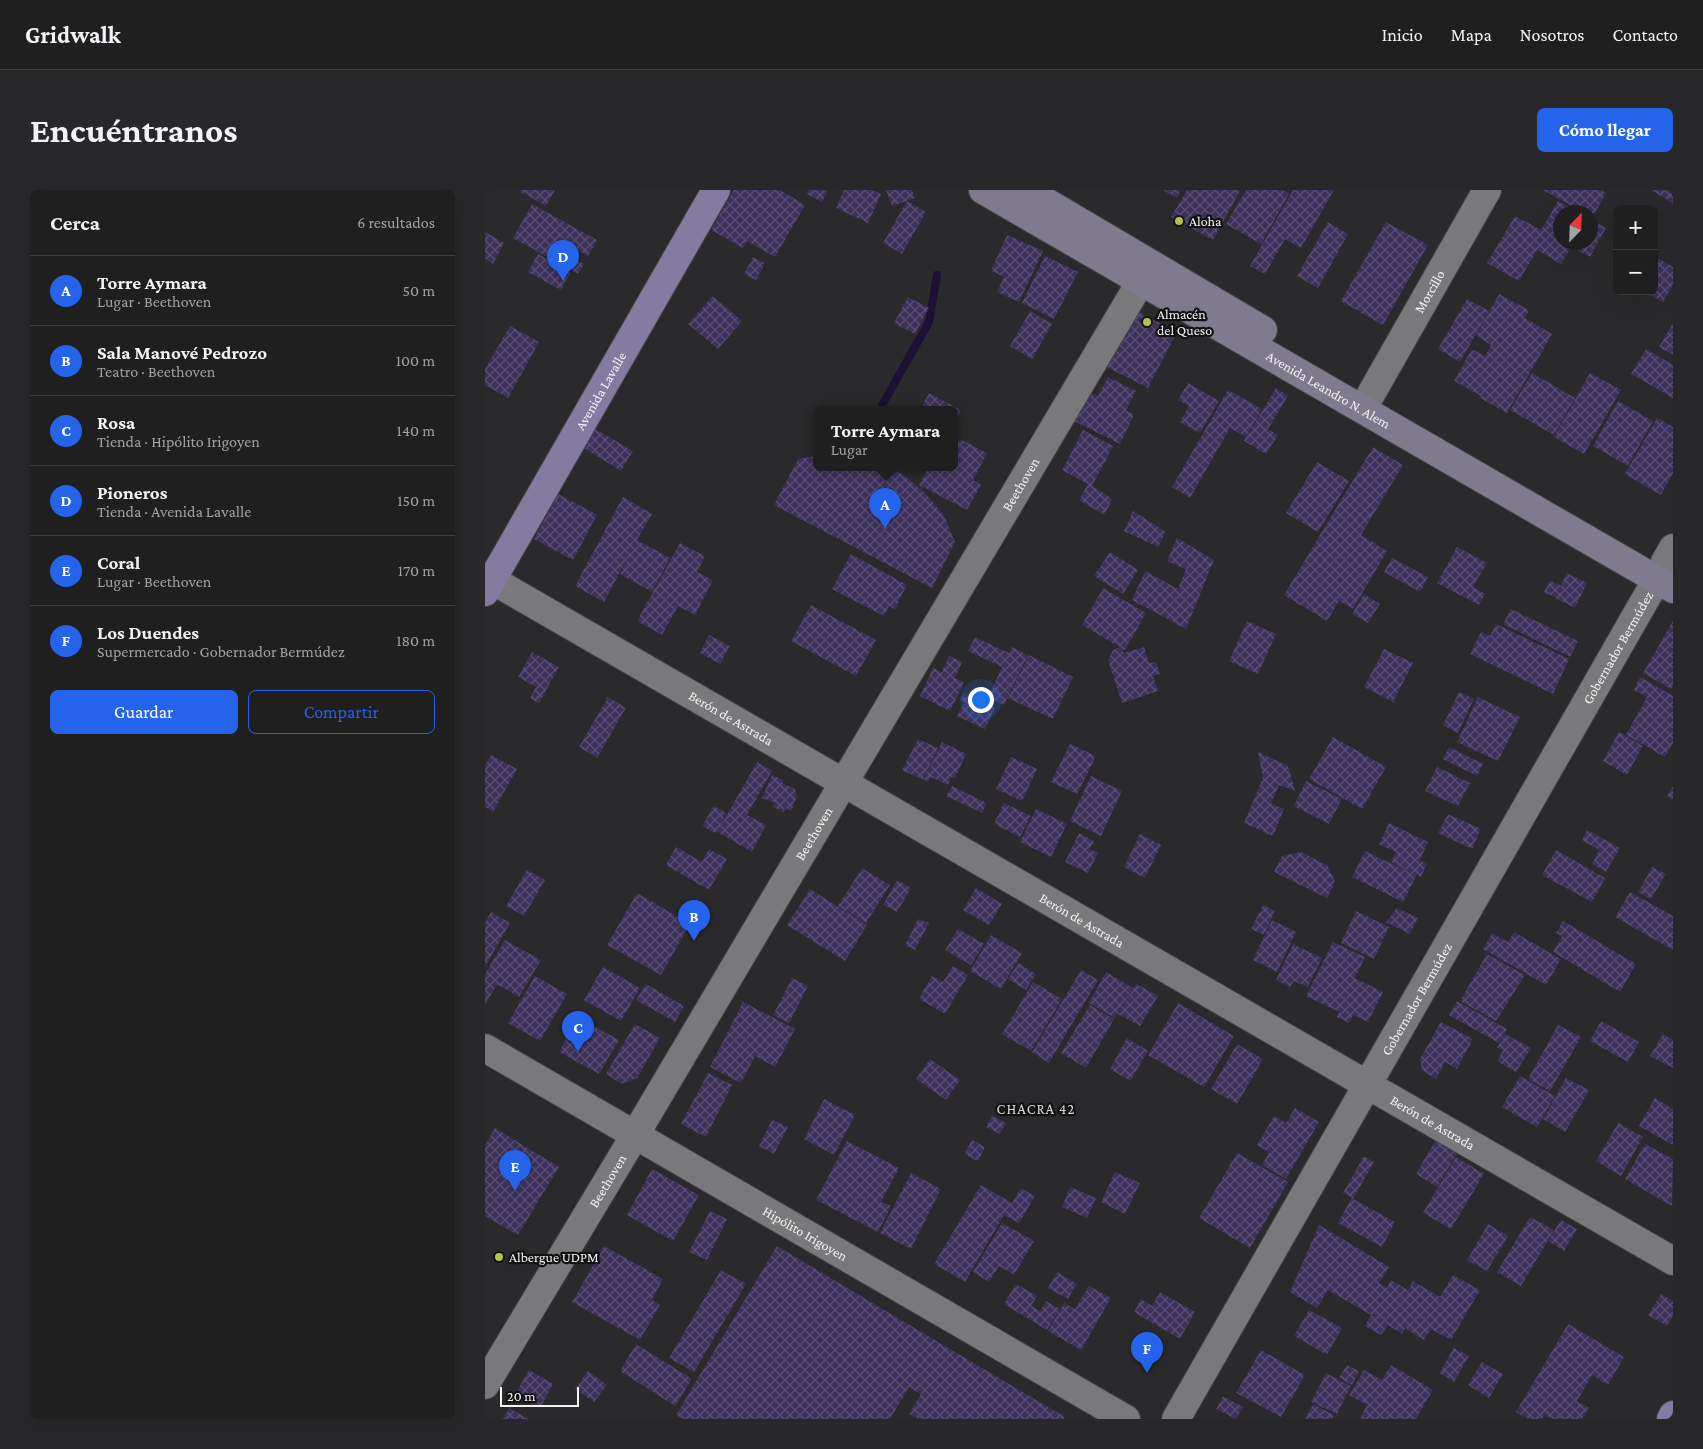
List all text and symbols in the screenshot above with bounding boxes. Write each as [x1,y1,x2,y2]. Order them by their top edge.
text: Gridwalk [25,21,121,48]
text: Inicio [1382,25,1423,45]
text: Mapa [1451,25,1492,45]
text: Nosotros [1520,25,1584,45]
text: Contacto [1612,25,1678,45]
button: Cómo llegar [1537,108,1673,152]
text: Encuéntranos [30,111,237,150]
north arrow [1553,205,1598,250]
map controls [1613,205,1658,295]
button: + [1613,205,1658,250]
text: Cerca [50,211,100,235]
place label: Aloha [1189,213,1222,229]
text: 6 resultados [357,214,435,231]
marker: Aloha [1173,215,1185,227]
pin: D [547,240,579,281]
button: − [1613,250,1658,295]
street label: Morcillo [1411,267,1448,316]
text: Torre Aymara [97,272,207,293]
text: A [61,282,71,299]
text: 50 m [403,282,435,299]
text: Lugar · Beethoven [97,293,211,310]
place label: Almacén del Queso [1157,306,1212,338]
marker: Almacén del Queso [1141,316,1153,328]
text: Sala Manové Pedrozo [97,342,267,363]
street label: Avenida Leandro N. Alem [1264,348,1393,432]
street label: Avenida Lavalle [572,349,629,433]
text: B [61,352,71,369]
text: 100 m [396,352,435,369]
text: Teatro · Beethoven [97,363,215,380]
popup [813,406,958,471]
text: Rosa [97,412,135,433]
text: Torre Aymara [831,420,940,441]
text: C [61,422,71,439]
text: 140 m [397,422,435,439]
text: Tienda · Hipólito Irigoyen [97,433,260,450]
text: Lugar [831,441,868,458]
street label: Beethoven [999,454,1043,514]
text: Pioneros [97,482,167,503]
pin: A [869,488,901,529]
text: D [60,492,72,509]
text: 150 m [397,492,435,509]
text: Tienda · Avenida Lavalle [97,503,251,520]
text: Coral [97,552,140,573]
text: E [61,562,71,579]
text: 170 m [398,562,435,579]
text: Lugar · Beethoven [97,573,211,590]
street label: Gobernador Bermúdez [1579,588,1656,707]
text: Los Duendes [97,622,199,643]
text: F [62,632,70,649]
text: 180 m [396,632,435,649]
text: Supermercado · Gobernador Bermúdez [97,643,345,660]
street label: Berón de Astrada [686,687,777,749]
your location [968,687,994,713]
button: Guardar [50,690,238,734]
button: Compartir [248,690,435,734]
street label: Beethoven [792,804,836,863]
street label: Berón de Astrada [1037,890,1128,951]
pin: B [678,900,710,941]
street label: Gobernador Bermúdez [1378,940,1455,1058]
pin: C [562,1011,594,1052]
street label: Berón de Astrada [1388,1092,1478,1153]
district label: CHACRA 42 [997,1101,1075,1117]
pin: E [499,1150,531,1191]
street label: Beethoven [585,1151,630,1210]
street label: Hipólito Irigoyen [760,1203,851,1264]
place label: Albergue UDPM [509,1249,599,1265]
marker: Albergue UDPM [493,1251,505,1263]
pin: F [1131,1332,1163,1373]
scale bar [500,1384,579,1407]
text: 20 m [507,1388,535,1404]

